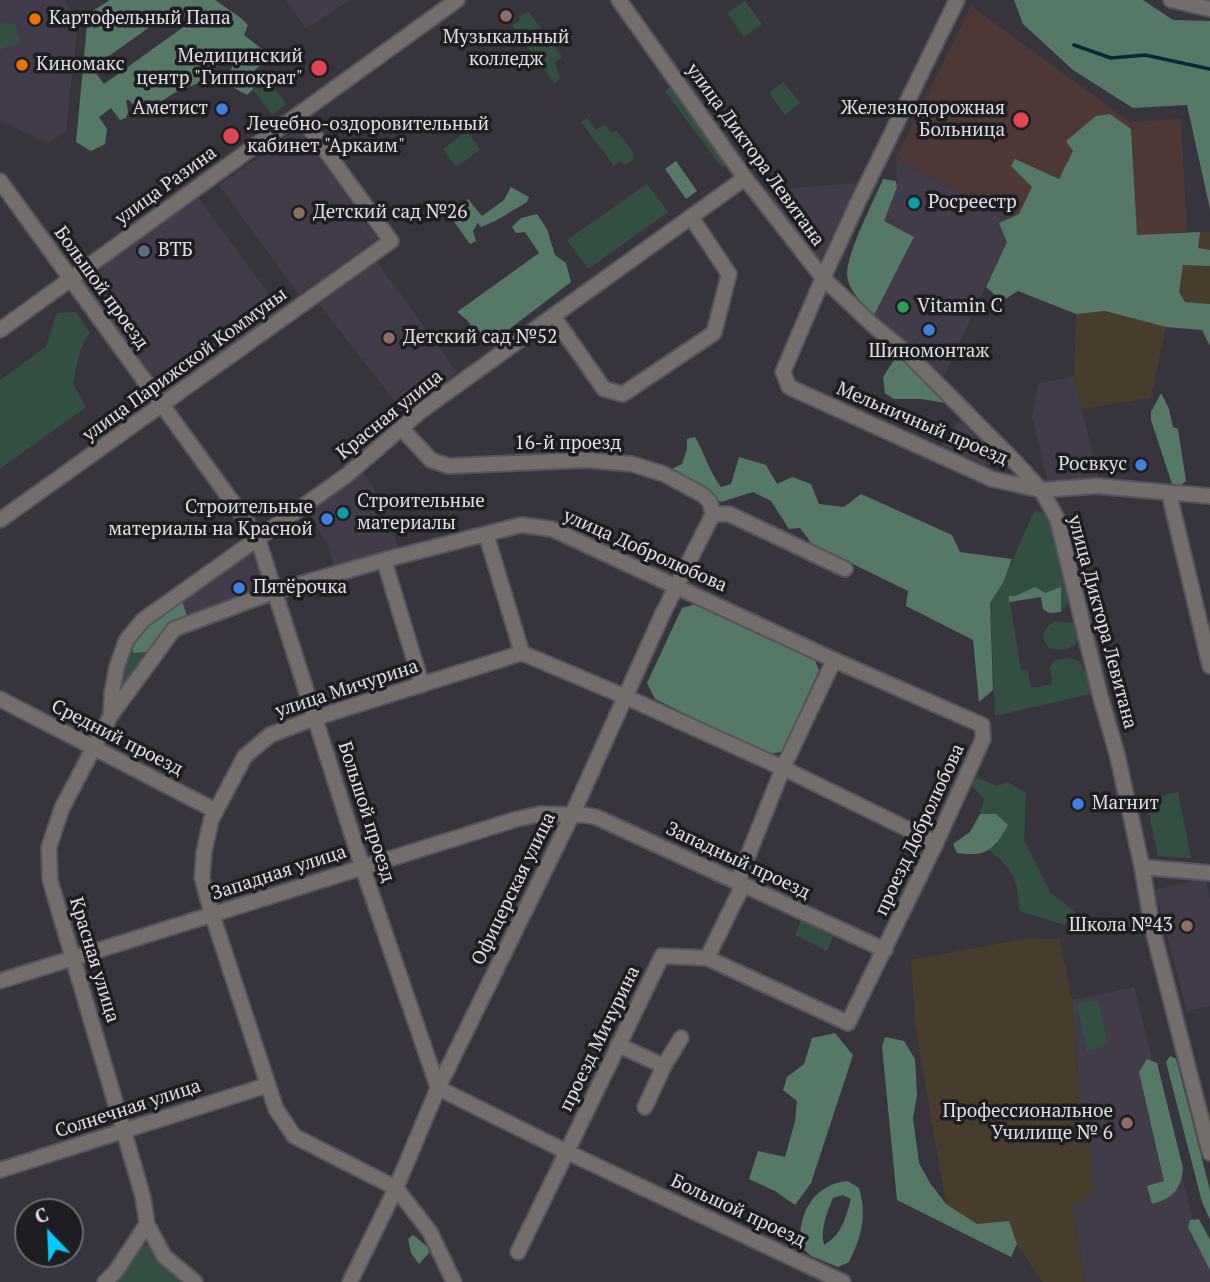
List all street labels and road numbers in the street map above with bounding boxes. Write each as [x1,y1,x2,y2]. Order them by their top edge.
street label: улица Диктора Левитана [681,59,829,251]
street label: улица Разина [111,142,221,230]
street label: Большой проезд [49,222,153,354]
street label: улица Парижской Коммуны [78,283,292,447]
street label: Красная улица [332,365,448,465]
street label: Мельничный проезд [833,378,1011,470]
street label: 16-й проезд [515,433,621,455]
street label: улица Добролюбова [560,505,730,597]
street label: улица Диктора Левитана [1062,513,1142,731]
street label: улица Мичурина [273,655,421,723]
street label: Средний проезд [47,695,187,781]
street label: Большой проезд [333,739,399,885]
street label: проезд Добролюбова [870,740,970,920]
street label: Офицерская улица [467,809,561,969]
street label: Западный проезд [662,818,814,904]
street label: Западная улица [209,840,349,906]
street label: Красная улица [64,895,124,1025]
street label: проезд Мичурина [555,963,645,1115]
street label: Солнечная улица [52,1075,204,1143]
street label: Большой проезд [667,1170,809,1252]

